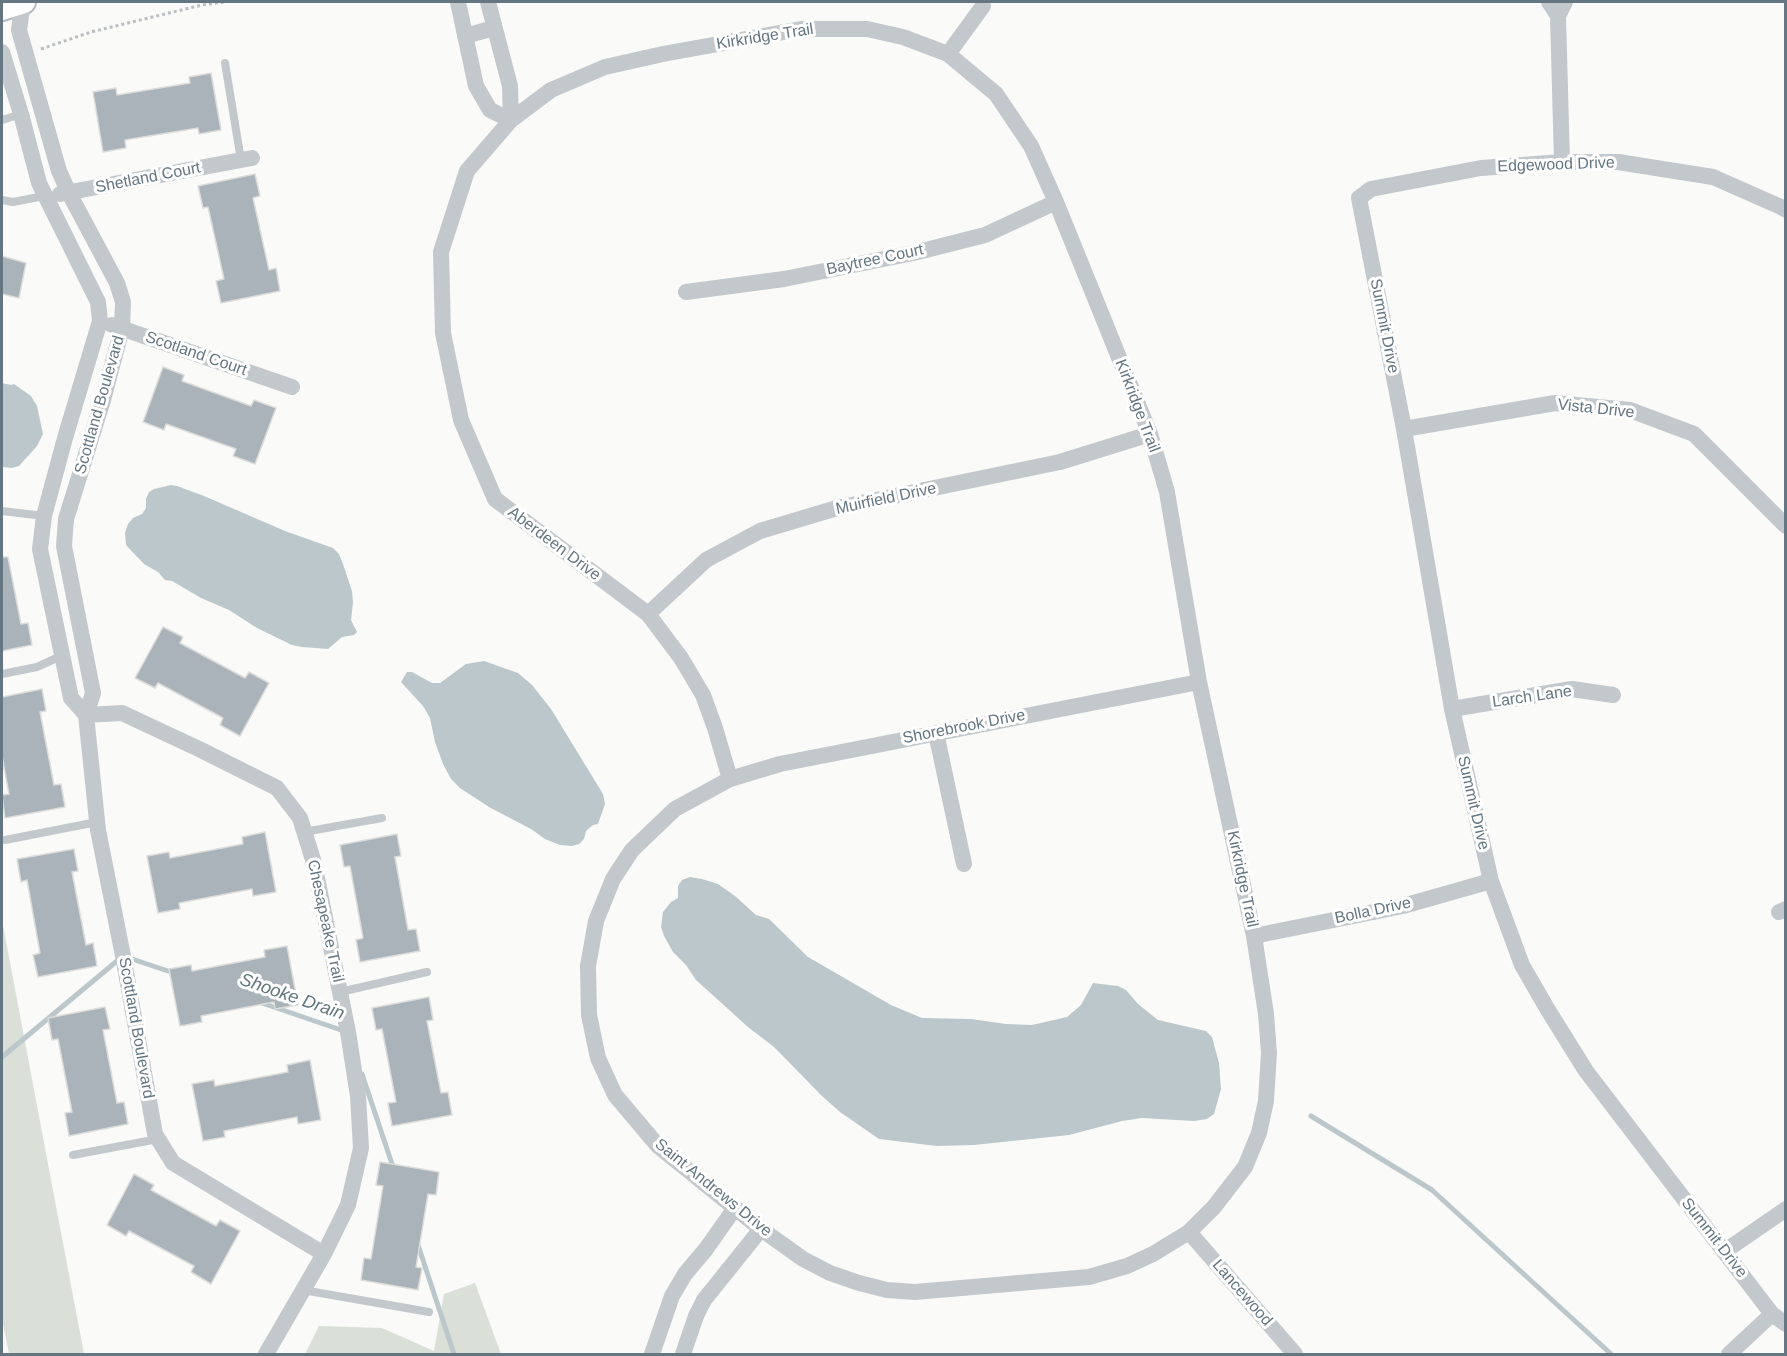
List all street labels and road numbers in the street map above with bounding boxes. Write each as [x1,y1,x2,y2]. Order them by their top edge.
street label: Kirkridge Trail [715,20,815,54]
street label: Edgewood Drive [1497,153,1615,177]
street label: Shetland Court [94,158,202,198]
street label: Baytree Court [825,240,925,280]
street label: Summit Drive [1365,277,1403,375]
street label: Scotland Court [143,328,249,380]
street label: Scottland Boulevard [71,334,129,476]
street label: Kirkridge Trail [1110,357,1164,455]
street label: Vista Drive [1557,395,1635,423]
street label: Muirfield Drive [834,479,938,519]
street label: Aberdeen Drive [504,503,604,585]
street label: Larch Lane [1491,682,1573,712]
street label: Shorebrook Drive [901,706,1027,748]
street label: Summit Drive [1453,754,1493,852]
street label: Kirkridge Trail [1222,829,1262,929]
street label: Chesapeake Trail [303,858,347,984]
street label: Bolla Drive [1333,894,1413,928]
street label: Scottland Boulevard [114,956,158,1100]
street label: Saint Andrews Drive [651,1135,775,1241]
street label: Summit Drive [1677,1194,1751,1282]
street label: Lancewood [1208,1256,1276,1330]

